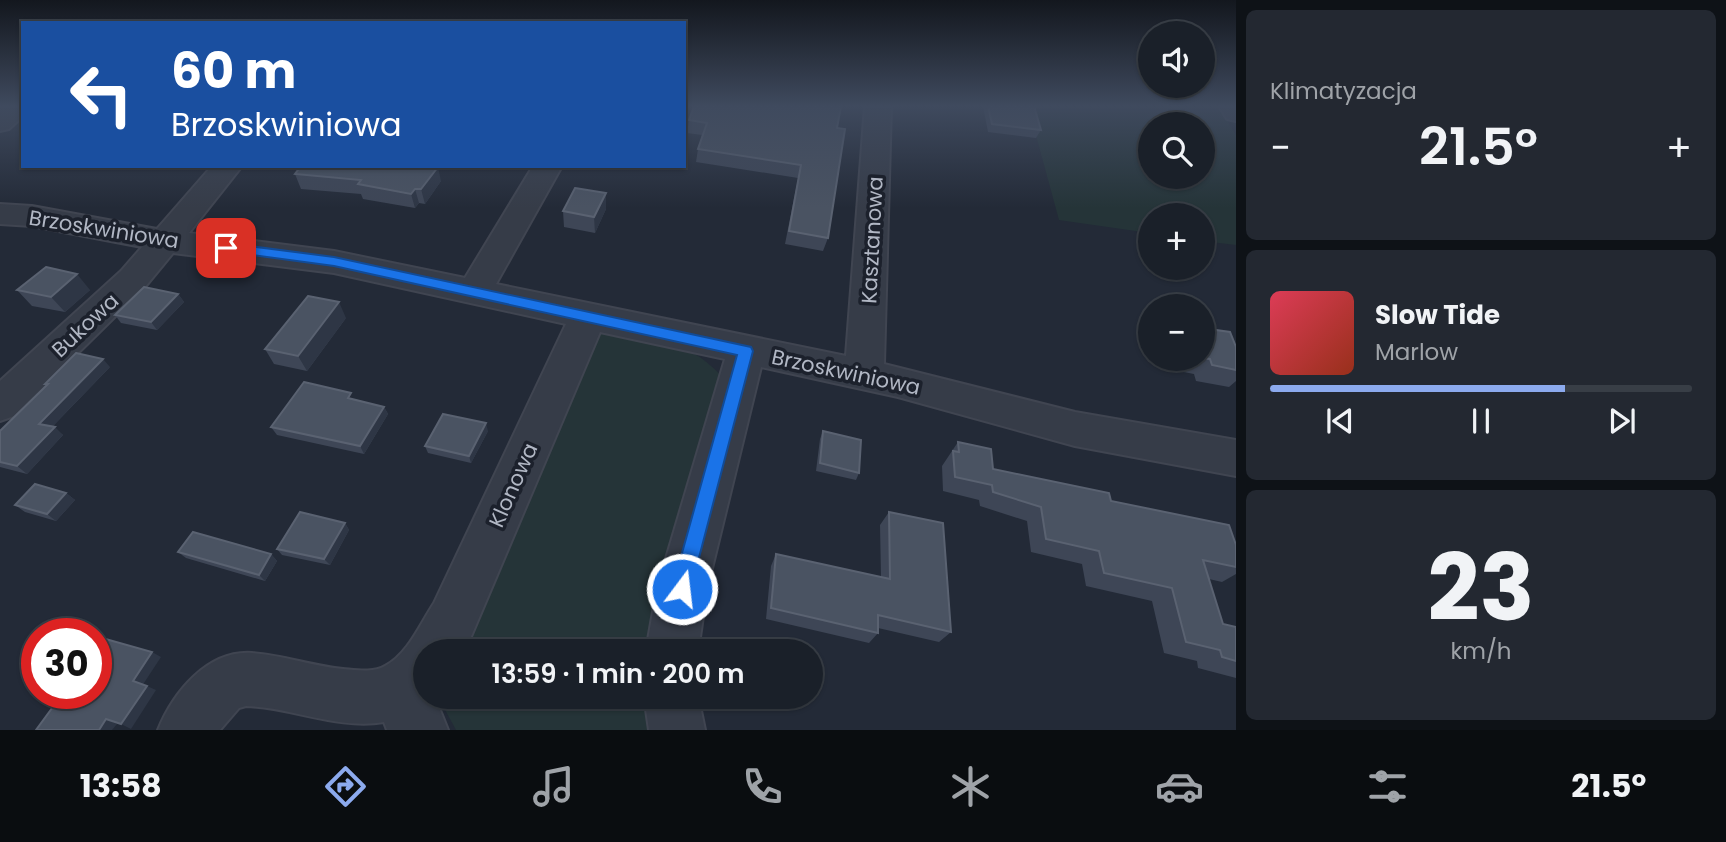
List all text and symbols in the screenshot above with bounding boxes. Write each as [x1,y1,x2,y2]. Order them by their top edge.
map controls [1138,21,1215,371]
button: sound [1138,21,1215,98]
text: 60 m [171,37,296,105]
icon: left [56,49,147,140]
text: Klimatyzacja [1270,75,1417,107]
text: Brzoskwiniowa [171,102,402,147]
text: 21.5° [1419,110,1538,183]
button: search [1138,112,1215,189]
text: − [1270,121,1291,174]
text: + [1666,121,1692,174]
street label: Kasztanowa [854,176,890,304]
street label: Brzoskwiniowa [27,203,181,255]
button: + [1138,203,1215,280]
pin [196,218,256,278]
icon: arrive [207,229,245,267]
street label: Bukowa [45,286,125,364]
button: − [1138,294,1215,371]
text: Slow Tide [1375,297,1500,333]
text: Marlow [1375,336,1458,368]
street label: Brzoskwiniowa [769,342,923,402]
icon: previous [1321,402,1359,440]
icon: pause [1462,402,1500,440]
icon: next [1603,402,1641,440]
street label: Klonowa [482,438,544,532]
text: 23 [1427,524,1535,652]
position arrow [645,552,719,626]
speed limit sign: 30 [21,618,112,709]
text: km/h [1450,635,1512,667]
text: 13:59 · 1 min · 200 m [492,656,744,692]
icon: directions [321,762,370,811]
icon: music [529,762,578,811]
icon: phone [738,762,787,811]
icon: climate [946,762,995,811]
icon: car [1155,762,1204,811]
icon: filters [1363,762,1412,811]
text: 13:58 [80,763,162,808]
text: 21.5° [1571,763,1646,808]

